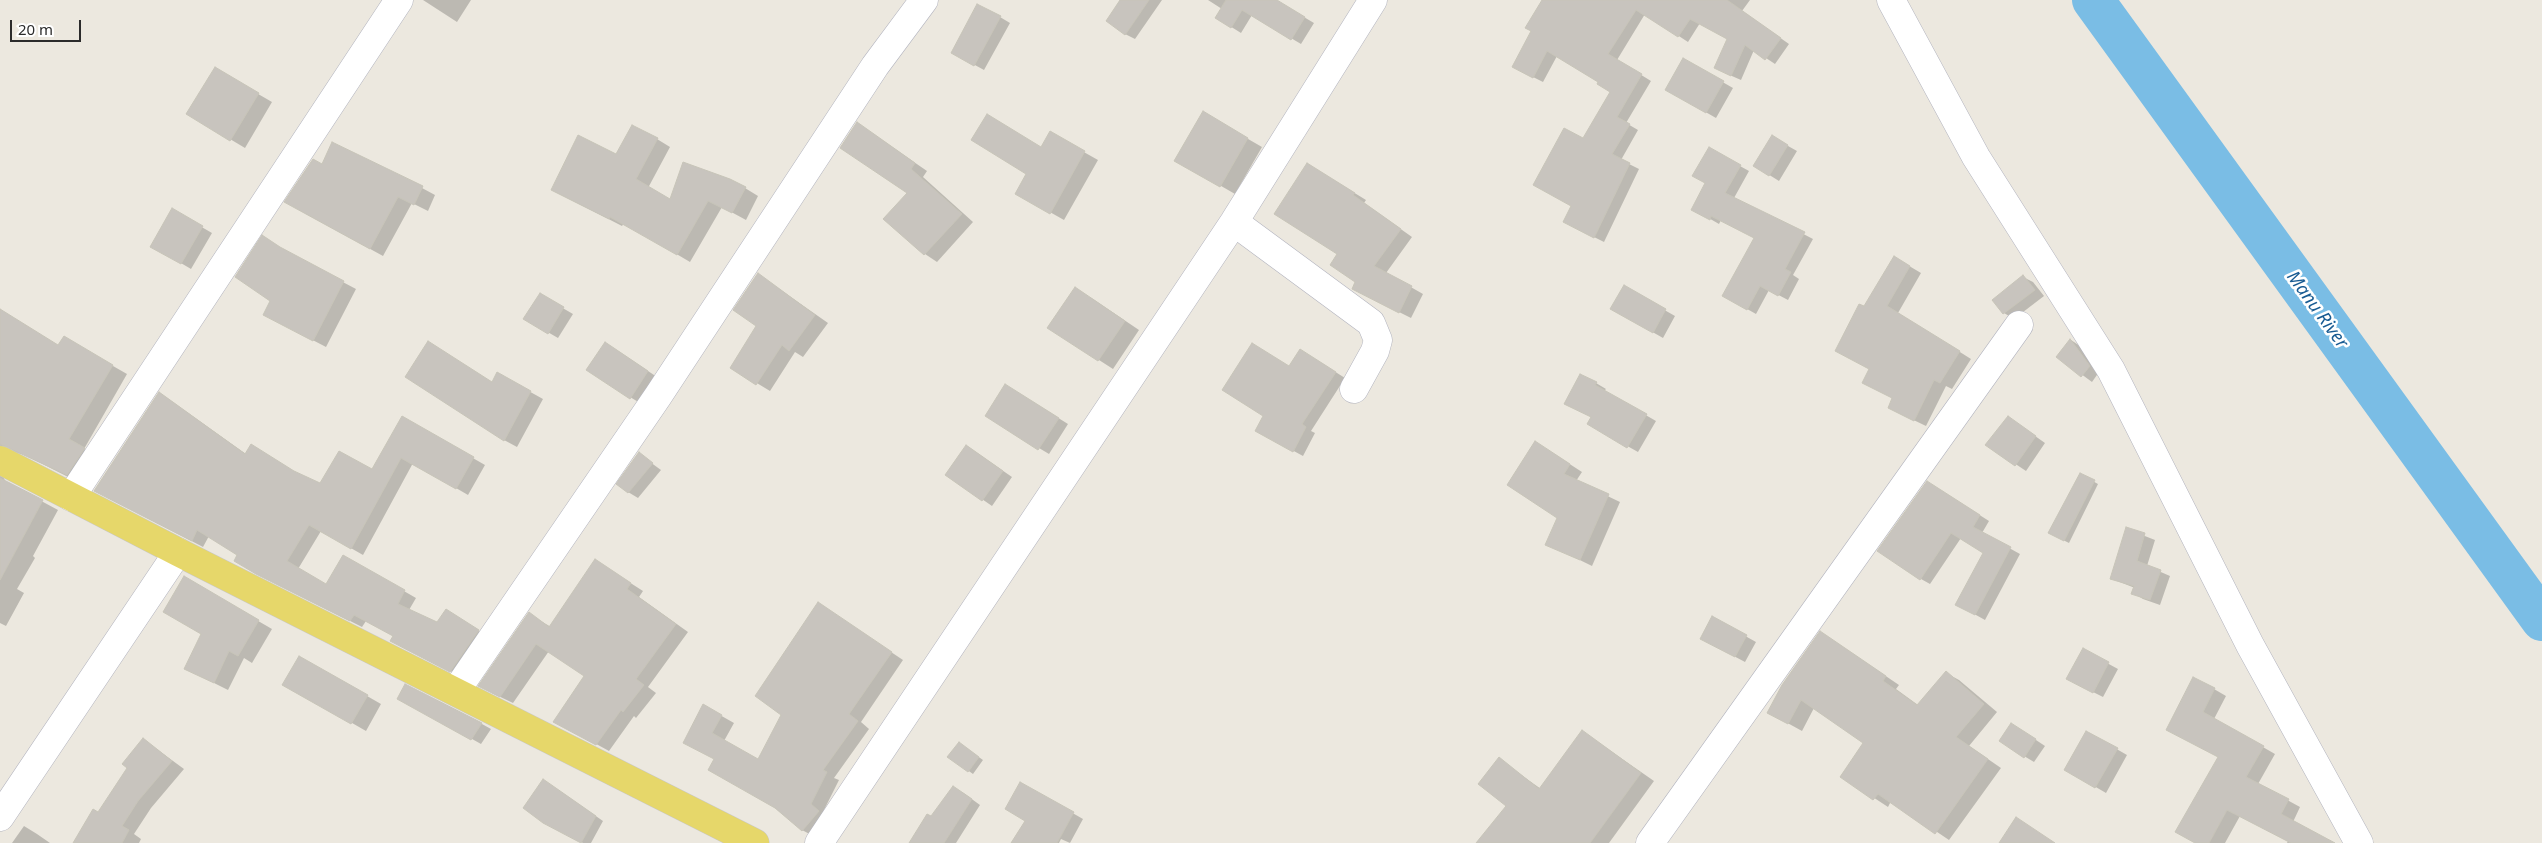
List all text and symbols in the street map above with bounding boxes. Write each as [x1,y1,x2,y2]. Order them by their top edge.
scale bar [12,10,84,42]
text: 20 m [18,19,53,39]
water label: Manu River [2282,267,2352,353]

